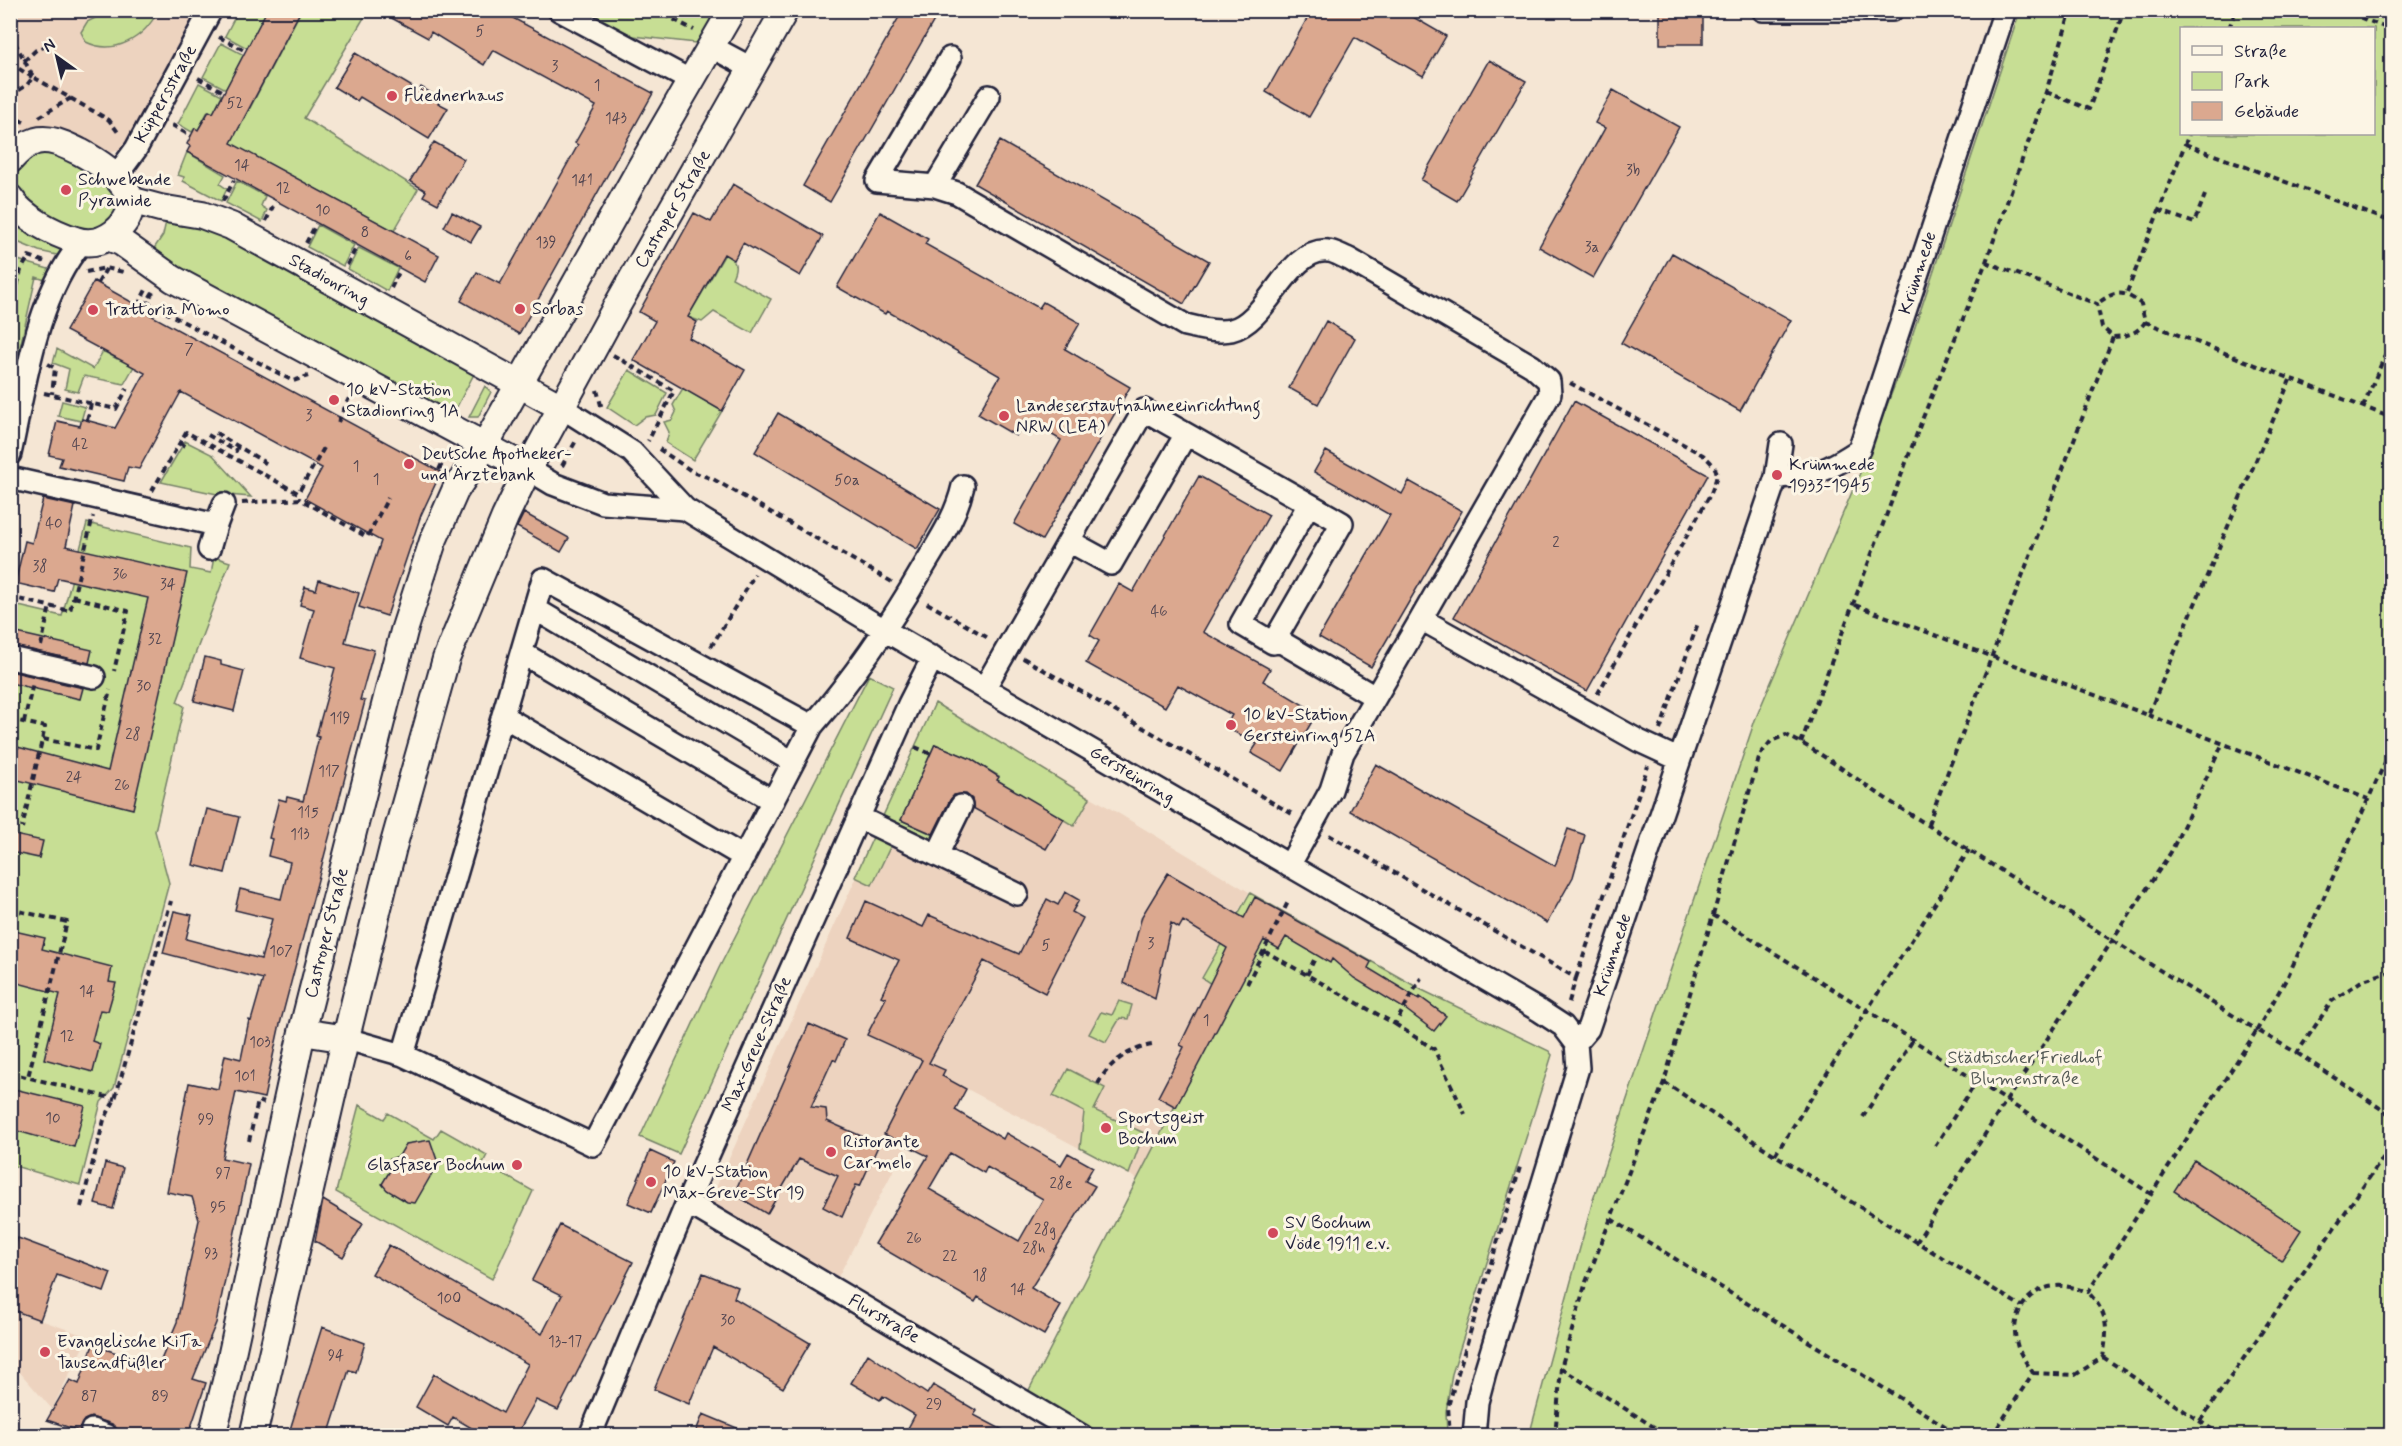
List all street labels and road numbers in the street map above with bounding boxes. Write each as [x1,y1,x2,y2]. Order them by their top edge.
street label: Küppersstraße [129,40,203,148]
street label: Castroper Straße [629,145,717,273]
street label: Krümmede [1893,229,1943,317]
street label: Stadionring [284,248,374,312]
street label: Gersteinring [1085,740,1179,810]
street label: Castroper Straße [299,865,355,1001]
street label: Krümmede [1588,911,1638,999]
street label: Max-Greve-Straße [716,972,798,1116]
street label: Flurstraße [844,1289,924,1349]

